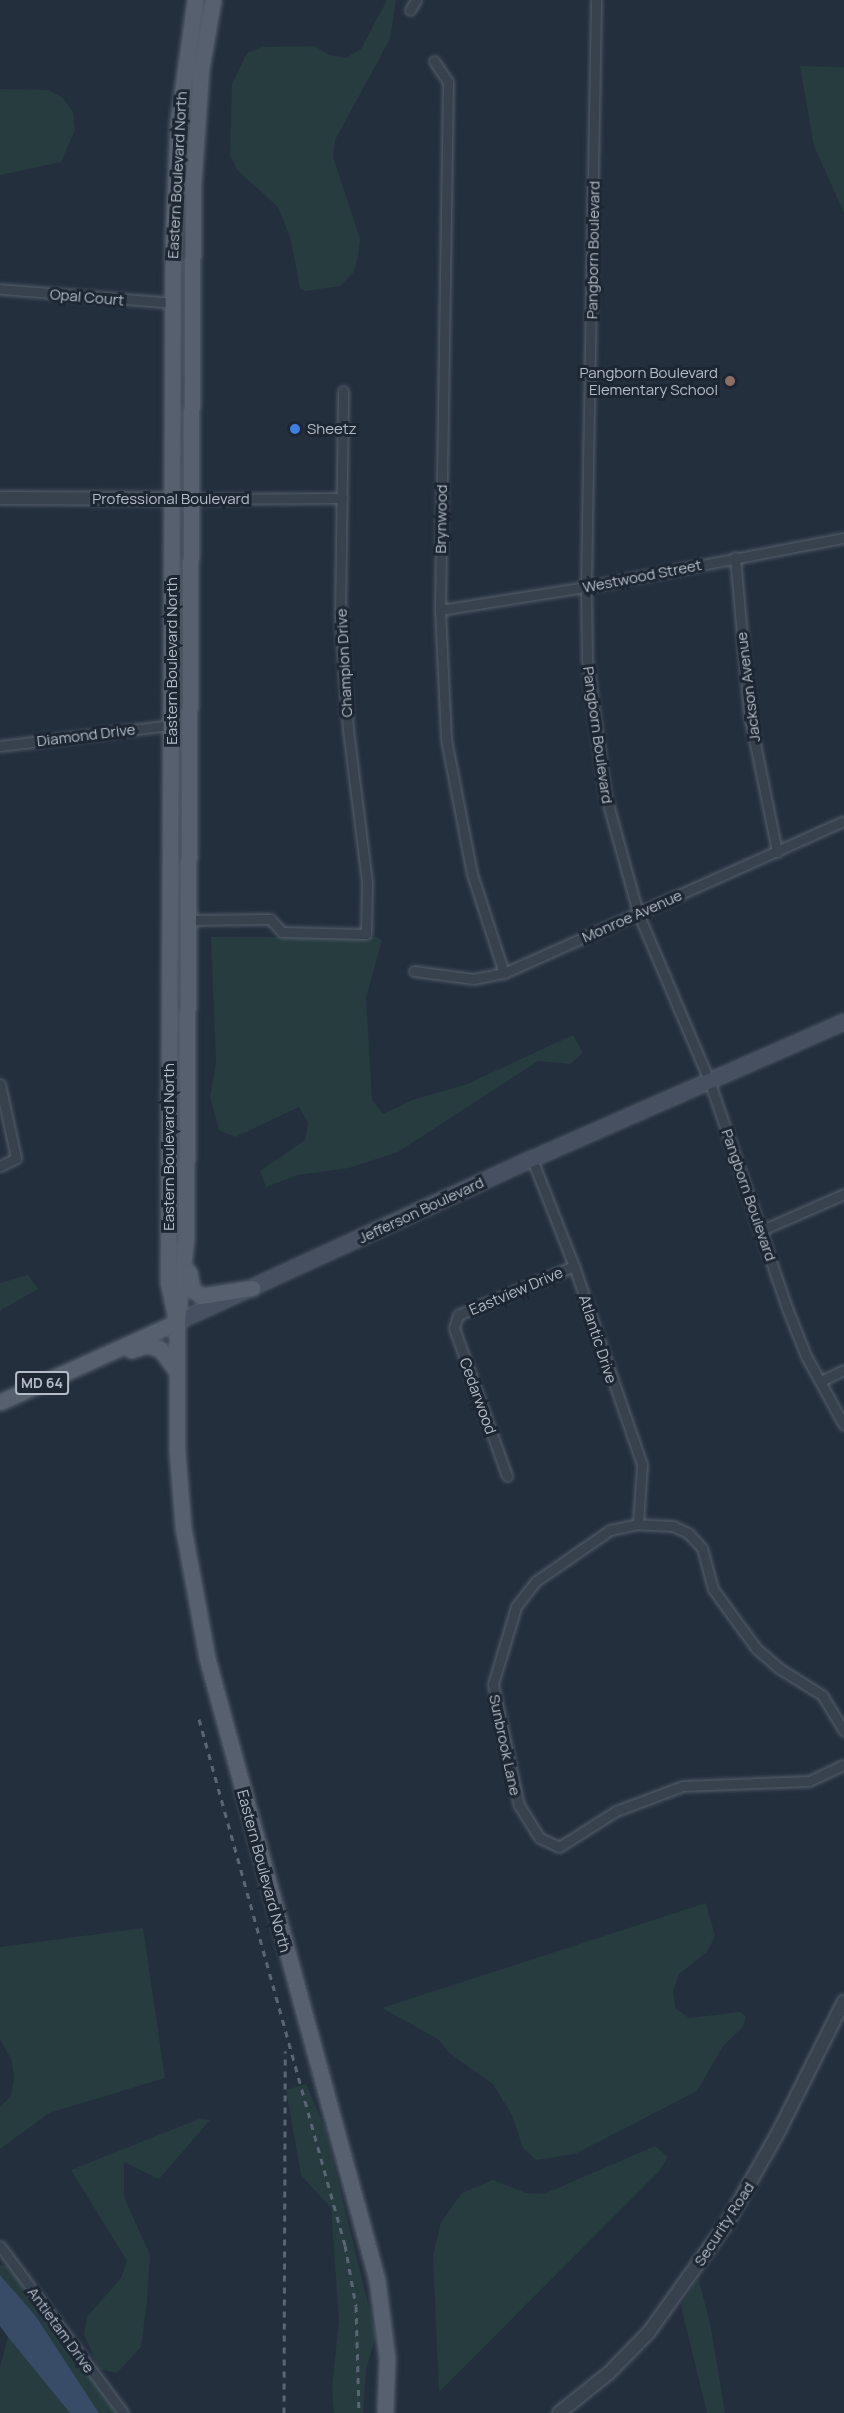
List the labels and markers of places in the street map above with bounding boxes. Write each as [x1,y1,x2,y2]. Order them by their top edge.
place label: Pangborn Boulevard Elementary School [580,363,718,398]
marker: Pangborn Boulevard Elementary School [723,374,737,388]
place label: Sheetz [307,420,357,438]
marker: Sheetz [288,422,302,436]

